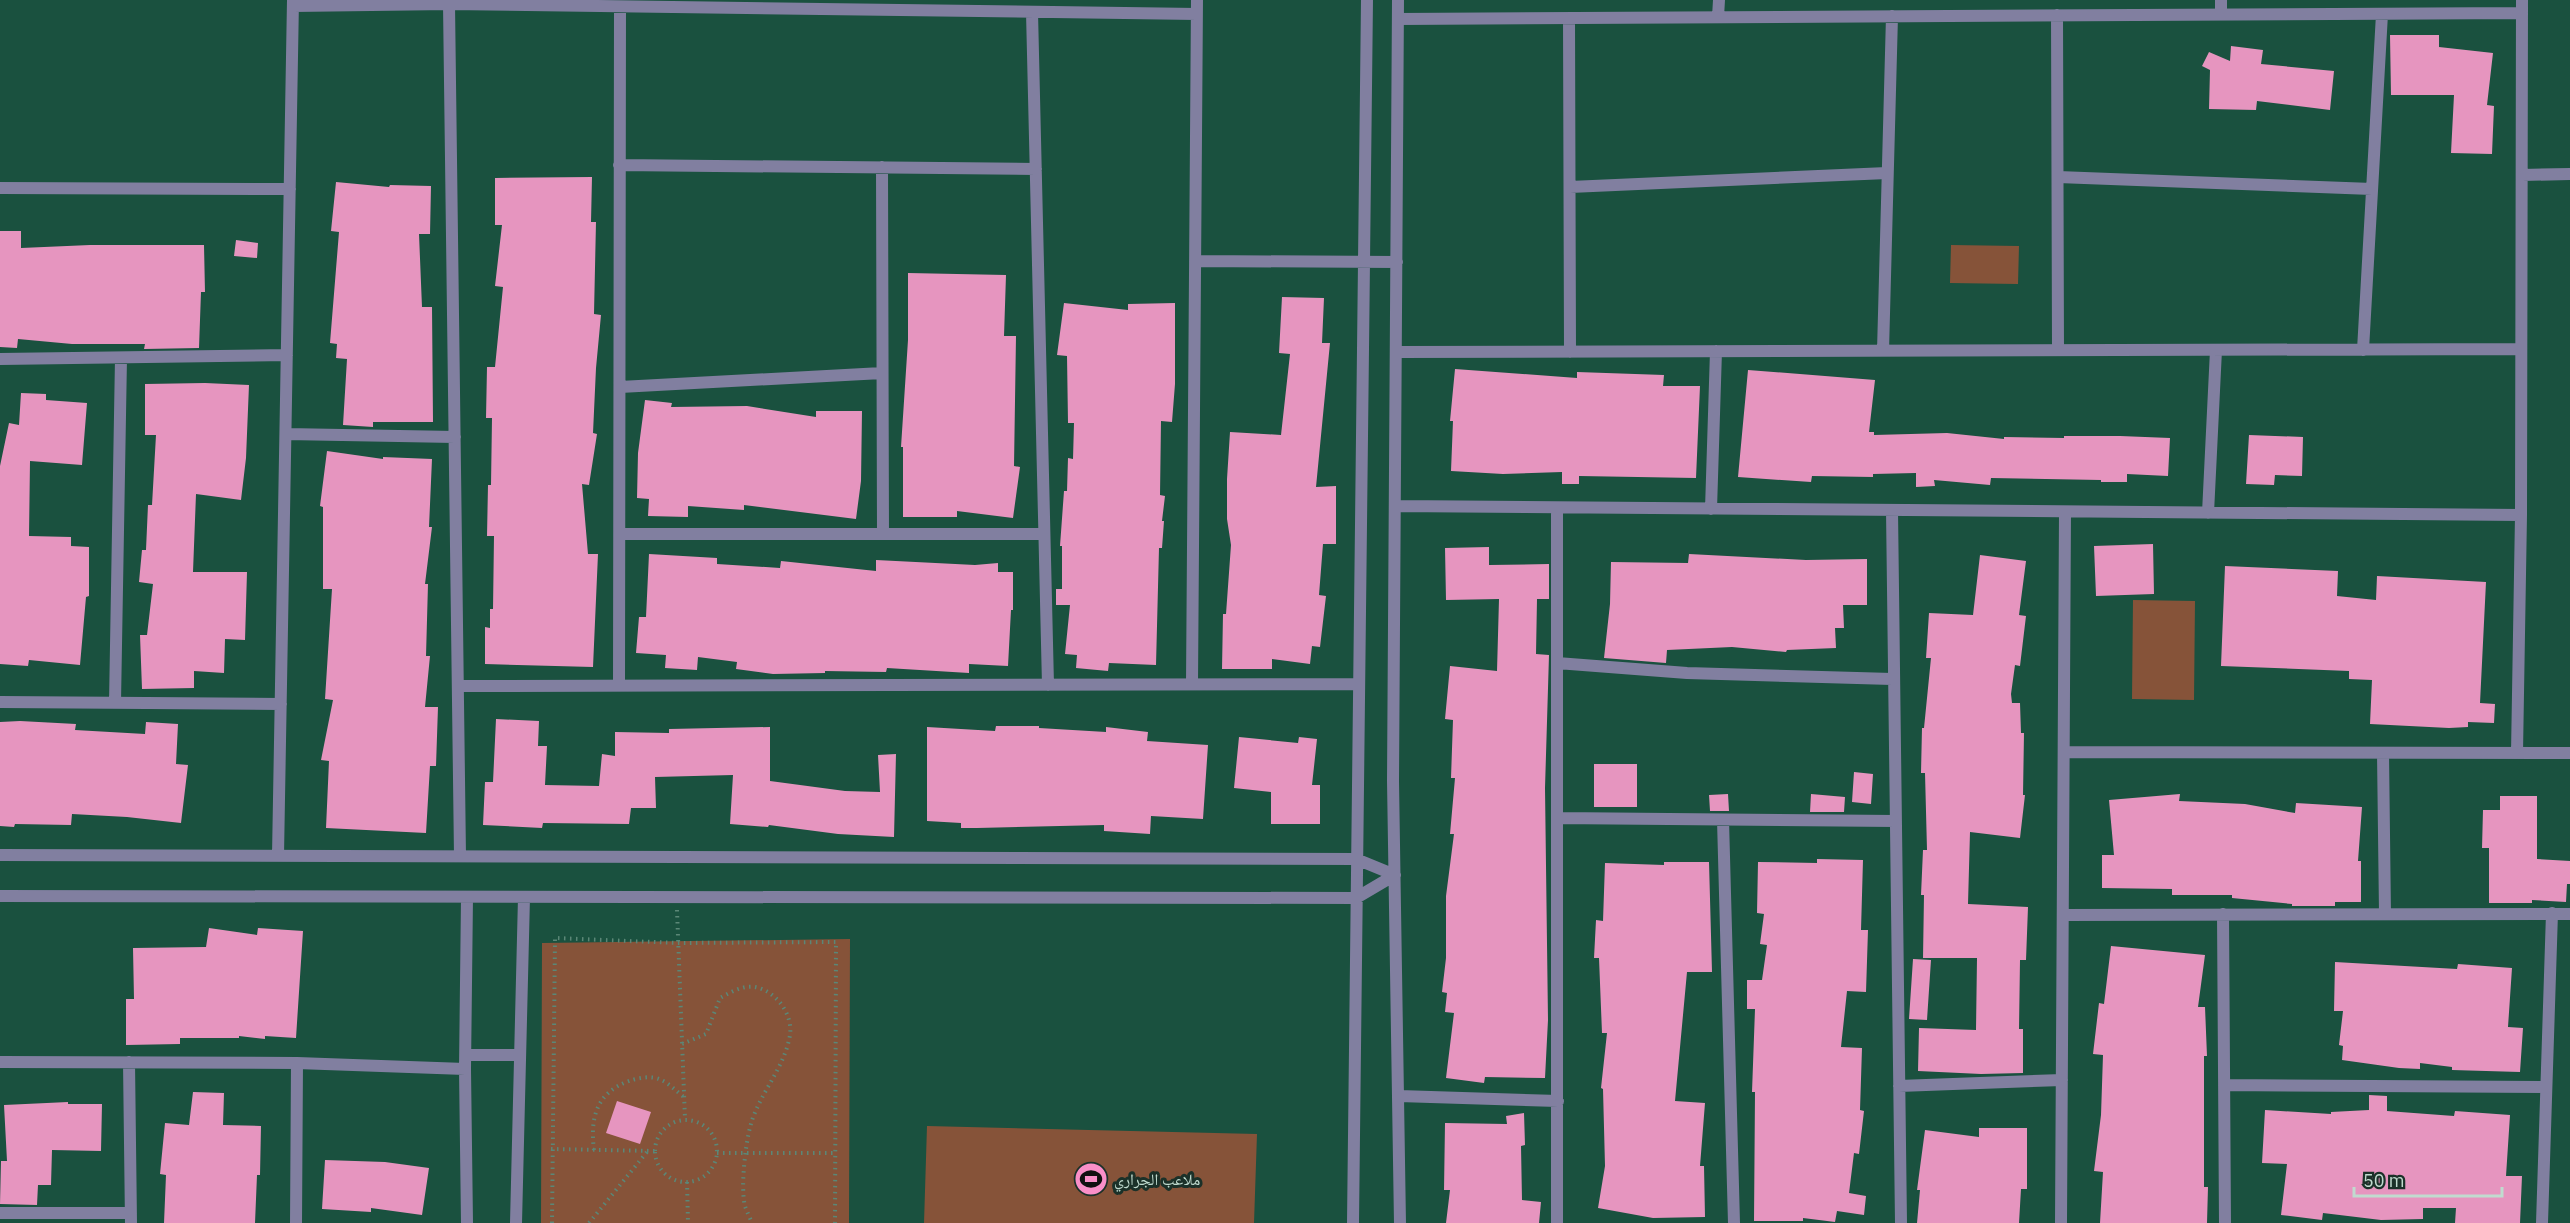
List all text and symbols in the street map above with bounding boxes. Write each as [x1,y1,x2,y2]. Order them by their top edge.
scale bar [2354,1160,2502,1198]
sports icon: ملاعب الجراري [1073,1161,1109,1197]
place label: ملاعب الجراري [1114,1169,1200,1192]
text: 50 m [2363,1169,2405,1192]

